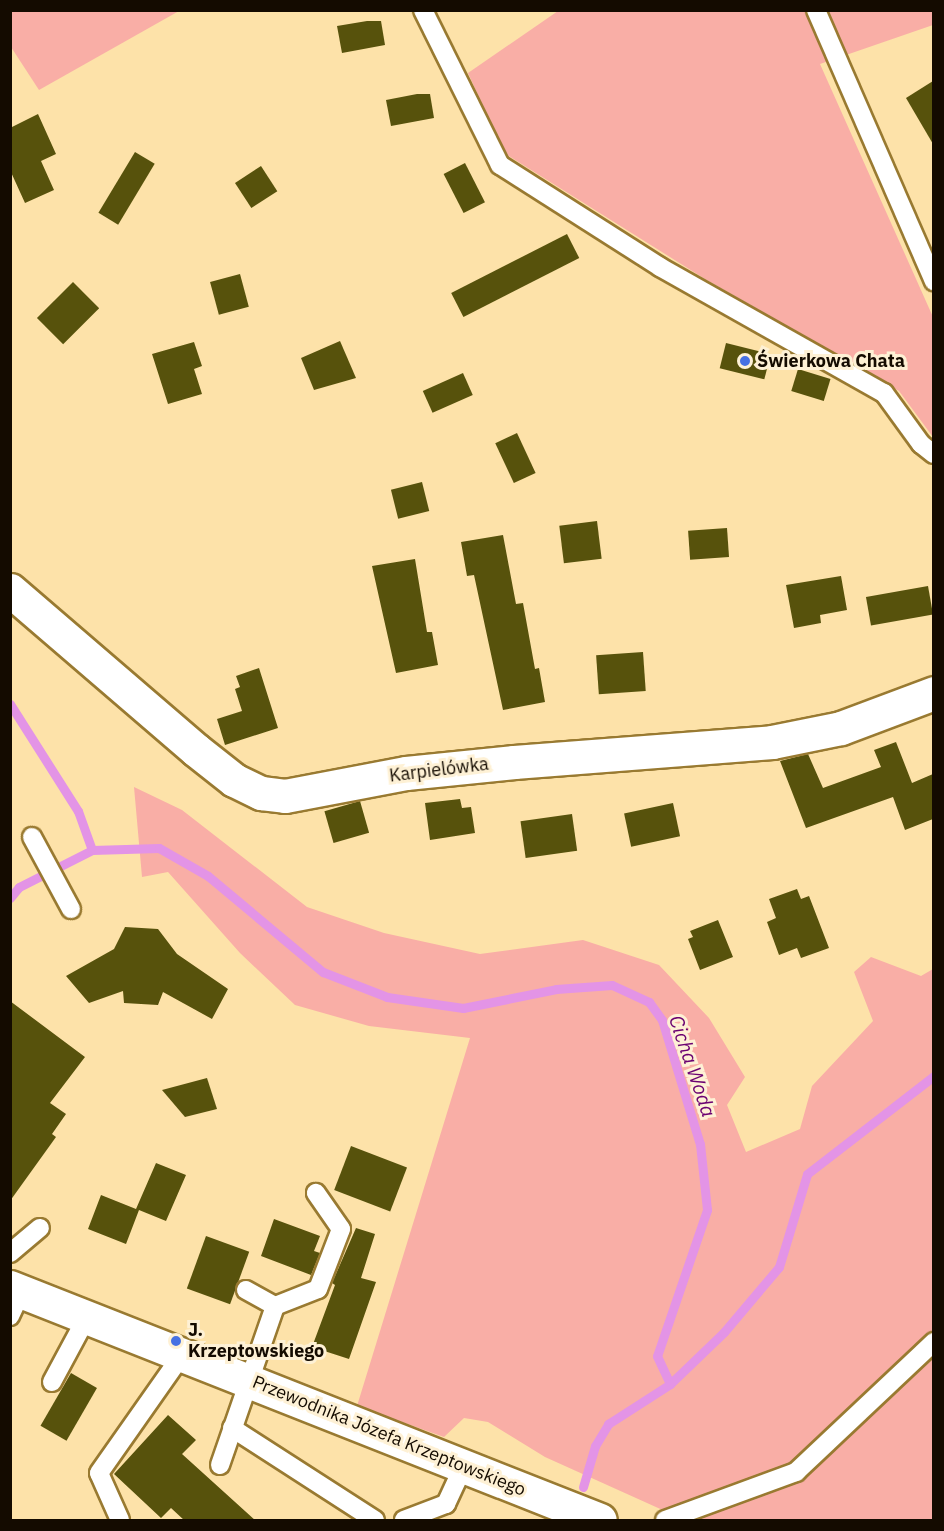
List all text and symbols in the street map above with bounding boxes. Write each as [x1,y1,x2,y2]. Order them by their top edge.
place label: Świerkowa Chata [757,350,905,372]
marker: Świerkowa Chata [738,354,752,368]
street label: Karpielówka [388,753,490,787]
water label: Cicha Woda [664,1012,722,1120]
place label: J. Krzeptowskiego [188,1320,324,1362]
marker: J. Krzeptowskiego [169,1334,183,1348]
street label: Przewodnika Józefa Krzeptowskiego [249,1371,529,1501]

